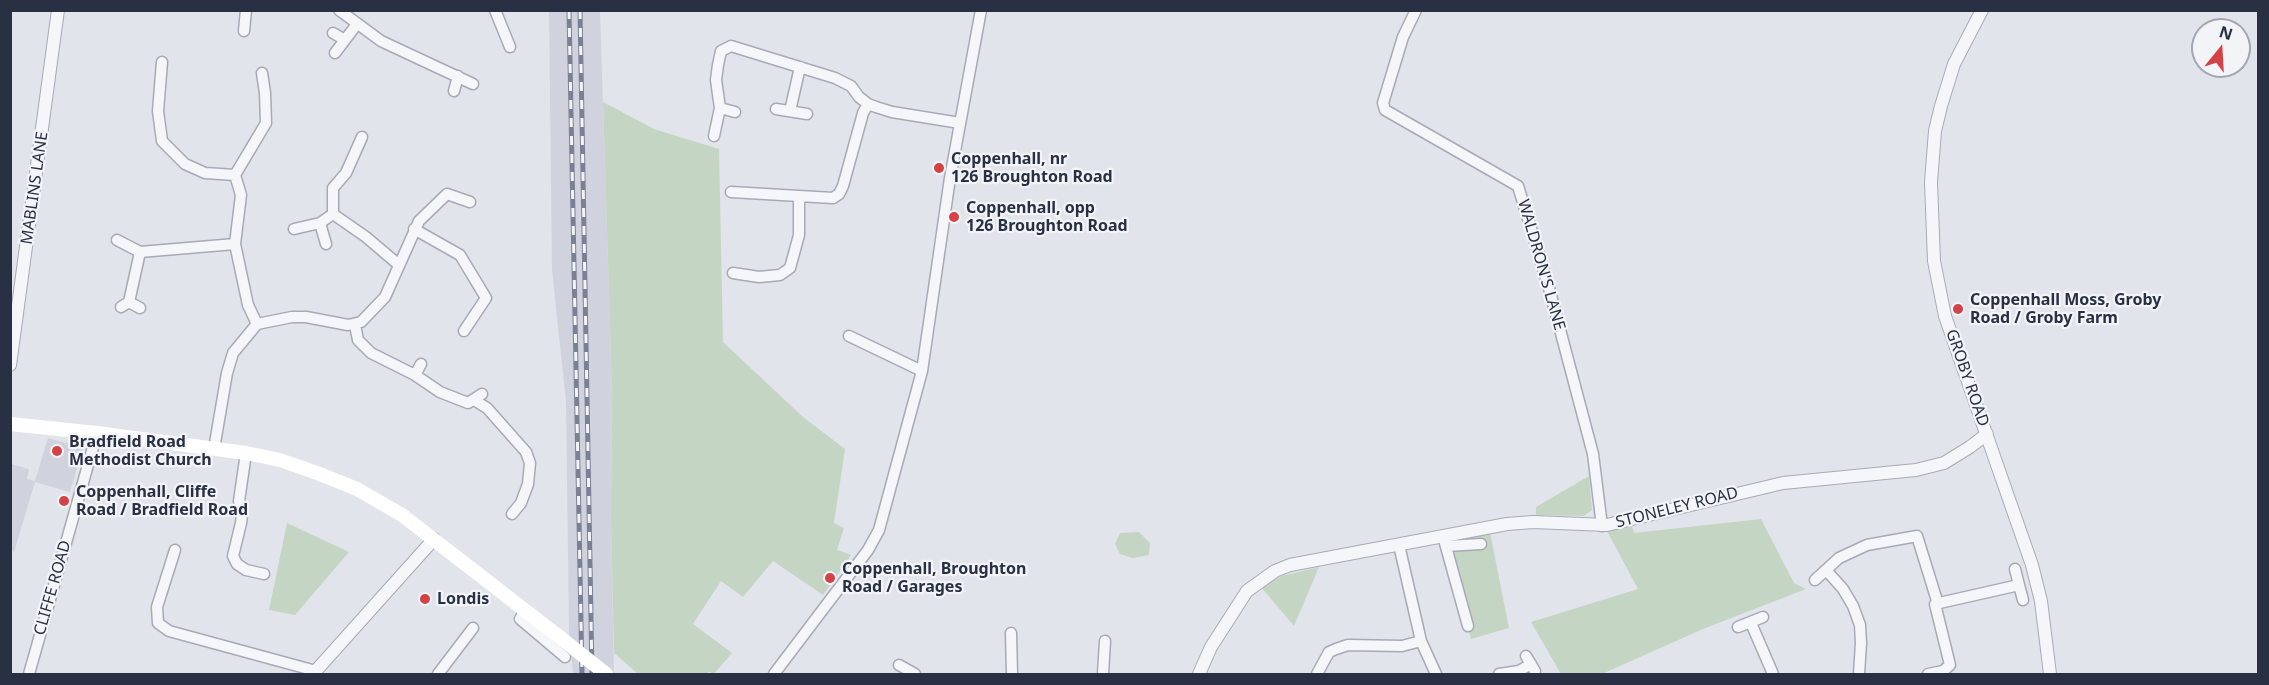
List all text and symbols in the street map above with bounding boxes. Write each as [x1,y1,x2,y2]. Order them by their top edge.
north arrow [2191,18,2251,78]
text: N [2216,20,2236,45]
street label: MABLINS LANE [18,130,52,246]
place label: Coppenhall, nr 126 Broughton Road [951,149,1113,187]
marker: Coppenhall, nr 126 Broughton Road [932,161,946,175]
street label: WALDRON'S LANE [1513,197,1569,333]
place label: Coppenhall, opp 126 Broughton Road [966,198,1128,236]
marker: Coppenhall, opp 126 Broughton Road [947,210,961,224]
place label: Coppenhall Moss, Groby Road / Groby Farm [1970,290,2161,328]
marker: Coppenhall Moss, Groby Road / Groby Farm [1951,302,1965,316]
street label: GROBY ROAD [1941,327,1993,429]
place label: Bradfield Road Methodist Church [69,432,212,470]
marker: Bradfield Road Methodist Church [50,444,64,458]
place label: Coppenhall, Cliffe Road / Bradfield Road [76,482,248,520]
street label: STONELEY ROAD [1614,484,1740,532]
marker: Coppenhall, Cliffe Road / Bradfield Road [57,494,71,508]
street label: CLIFFE ROAD [30,538,76,638]
place label: Coppenhall, Broughton Road / Garages [842,559,1026,597]
marker: Coppenhall, Broughton Road / Garages [823,571,837,585]
place label: Londis [437,589,489,609]
marker: Londis [418,592,432,606]

